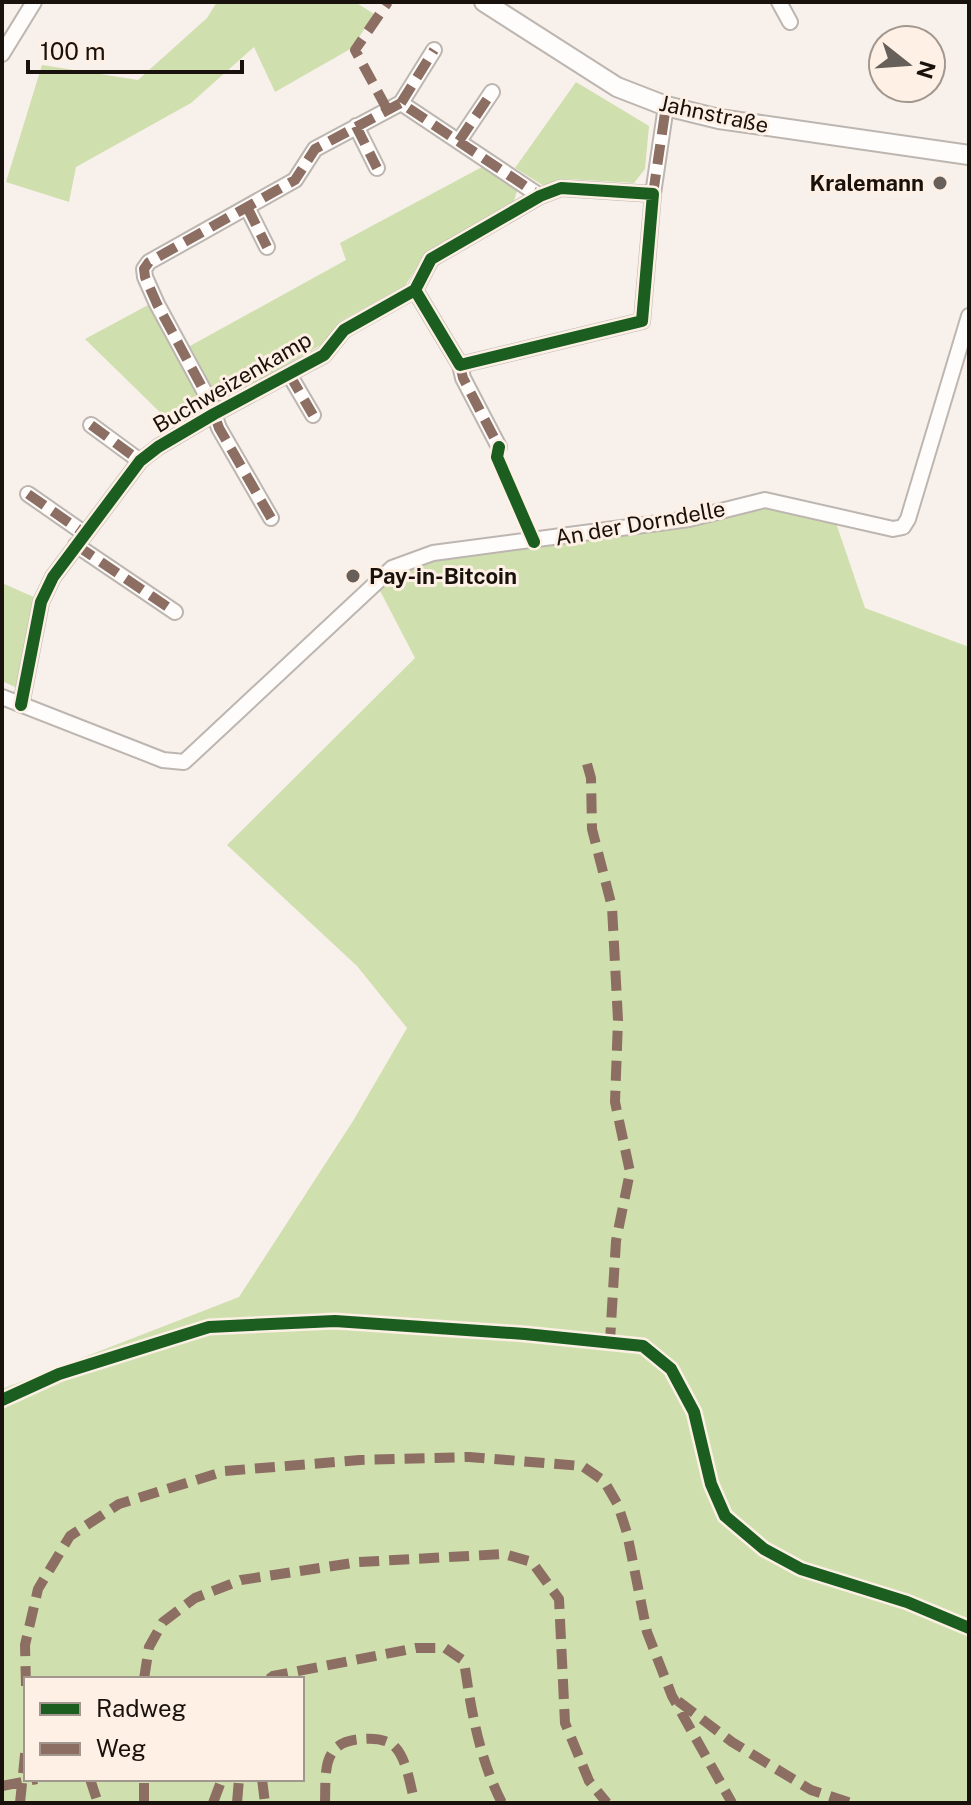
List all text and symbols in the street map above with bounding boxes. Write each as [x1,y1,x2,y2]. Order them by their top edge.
scale bar [28,24,242,74]
north arrow [867,24,947,104]
text: 100 m [40,37,106,65]
text: N [911,58,941,82]
street label: Jahnstraße [657,90,771,138]
place label: Kralemann [810,170,924,196]
marker: Kralemann [931,174,949,192]
street label: Buchweizenkamp [148,326,316,438]
street label: An der Dorndelle [553,495,727,551]
place label: Pay-in-Bitcoin [369,563,517,589]
marker: Pay-in-Bitcoin [344,567,362,585]
legend [24,1677,304,1781]
text: Radweg [96,1694,187,1722]
text: Weg [96,1734,146,1762]

